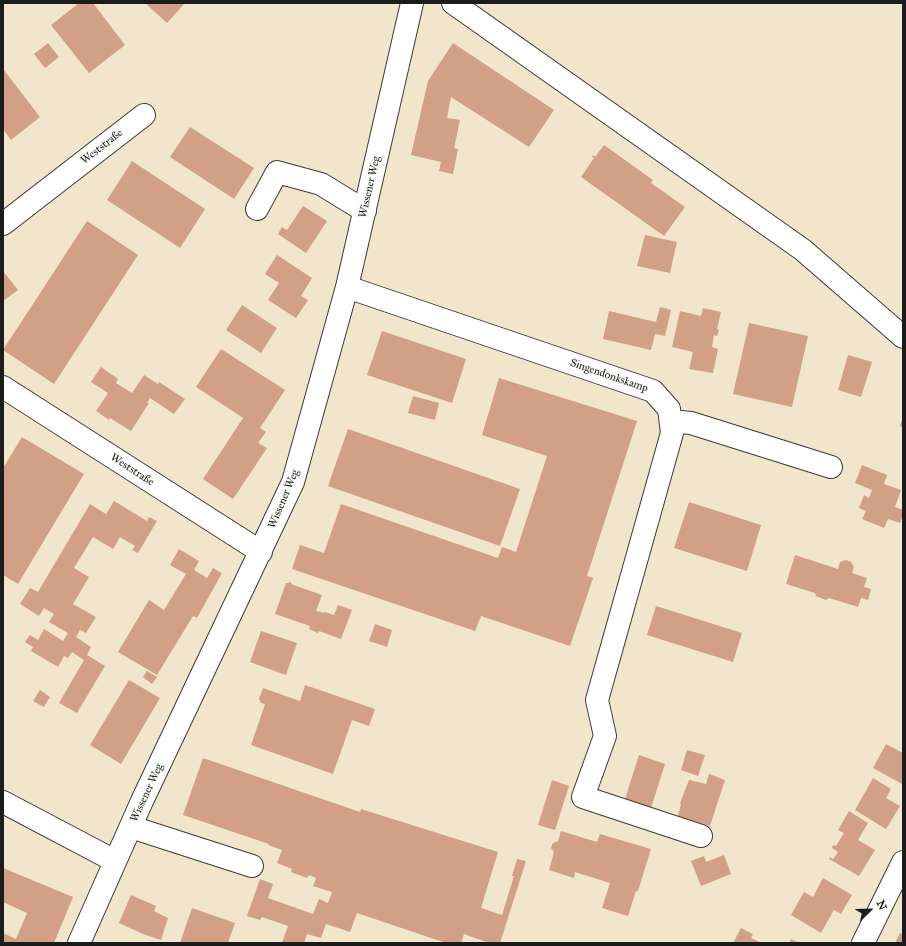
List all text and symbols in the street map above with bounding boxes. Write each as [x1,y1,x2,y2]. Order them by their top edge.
street label: Weststraße [78,127,126,167]
street label: Wissener Weg [357,155,383,219]
street label: Singendonkskamp [568,356,650,396]
street label: Weststraße [108,451,156,489]
street label: Wissener Weg [266,468,302,530]
street label: Wissener Weg [128,762,166,824]
north arrow [850,890,890,930]
text: N [874,898,889,912]

